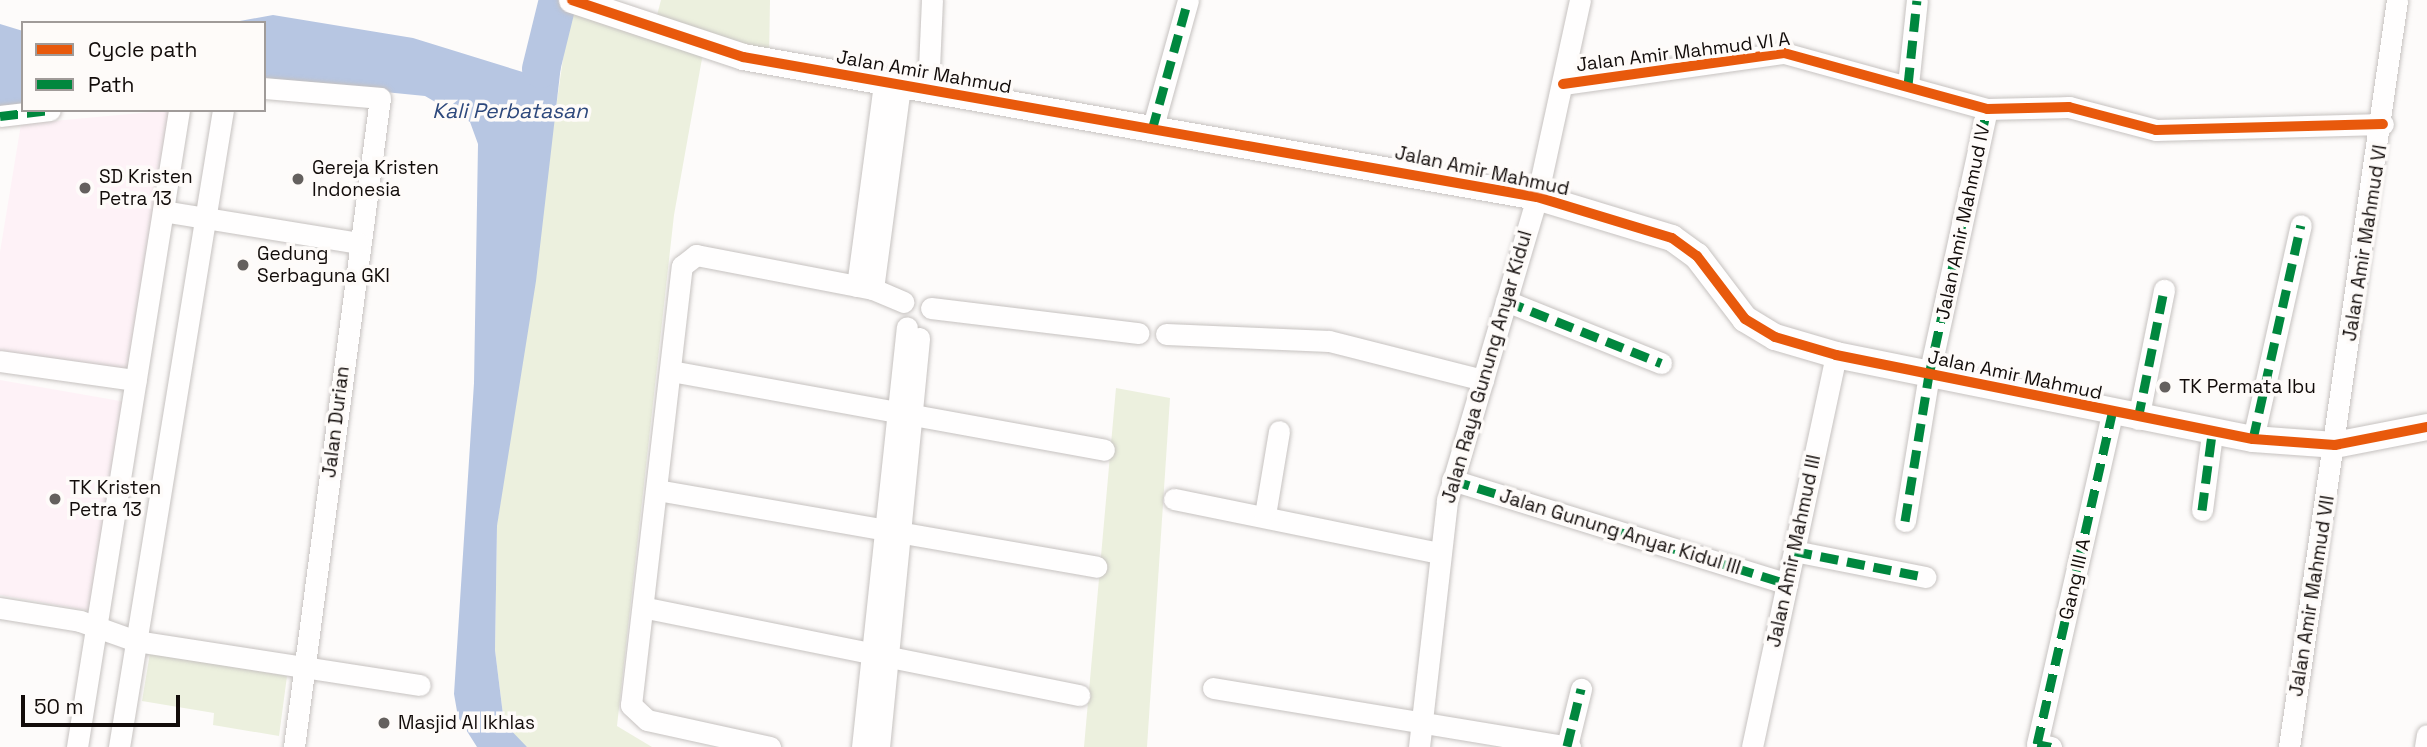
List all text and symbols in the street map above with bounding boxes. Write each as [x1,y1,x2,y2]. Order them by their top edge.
legend [21,21,266,112]
street label: Jalan Amir Mahmud VI A [1574,28,1792,76]
text: Cycle path [88,36,197,63]
street label: Jalan Amir Mahmud [834,45,1014,99]
text: Path [88,71,134,98]
water label: Kali Perbatasan [432,98,588,124]
street label: Jalan Amir Mahmud IV [1931,122,1995,322]
street label: Jalan Amir Mahmud [1393,141,1571,201]
street label: Jalan Amir Mahmud VI [2338,143,2392,343]
place label: Gereja Kristen Indonesia [312,157,439,201]
place label: SD Kristen Petra 13 [99,166,193,210]
marker: Gereja Kristen Indonesia [290,171,306,187]
marker: SD Kristen Petra 13 [77,180,93,196]
street label: Jalan Raya Gunung Anyar Kidul [1437,228,1537,506]
place label: Gedung Serbaguna GKI [257,243,390,287]
marker: Gedung Serbaguna GKI [235,257,251,273]
street label: Jalan Amir Mahmud [1926,345,2104,405]
street label: Jalan Durian [318,365,354,479]
place label: TK Permata Ibu [2179,376,2316,398]
marker: TK Permata Ibu [2157,379,2173,395]
street label: Jalan Amir Mahmud III [1762,452,1826,650]
place label: TK Kristen Petra 13 [69,477,161,521]
street label: Jalan Gunung Anyar Kidul III [1496,484,1744,580]
marker: TK Kristen Petra 13 [47,491,63,507]
street label: Jalan Amir Mahmud VII [2285,494,2339,698]
street label: Gang III A [2055,536,2095,622]
scale bar [24,680,184,724]
text: 50 m [34,693,84,720]
place label: Masjid Al Ikhlas [398,712,535,734]
marker: Masjid Al Ikhlas [376,715,392,731]

